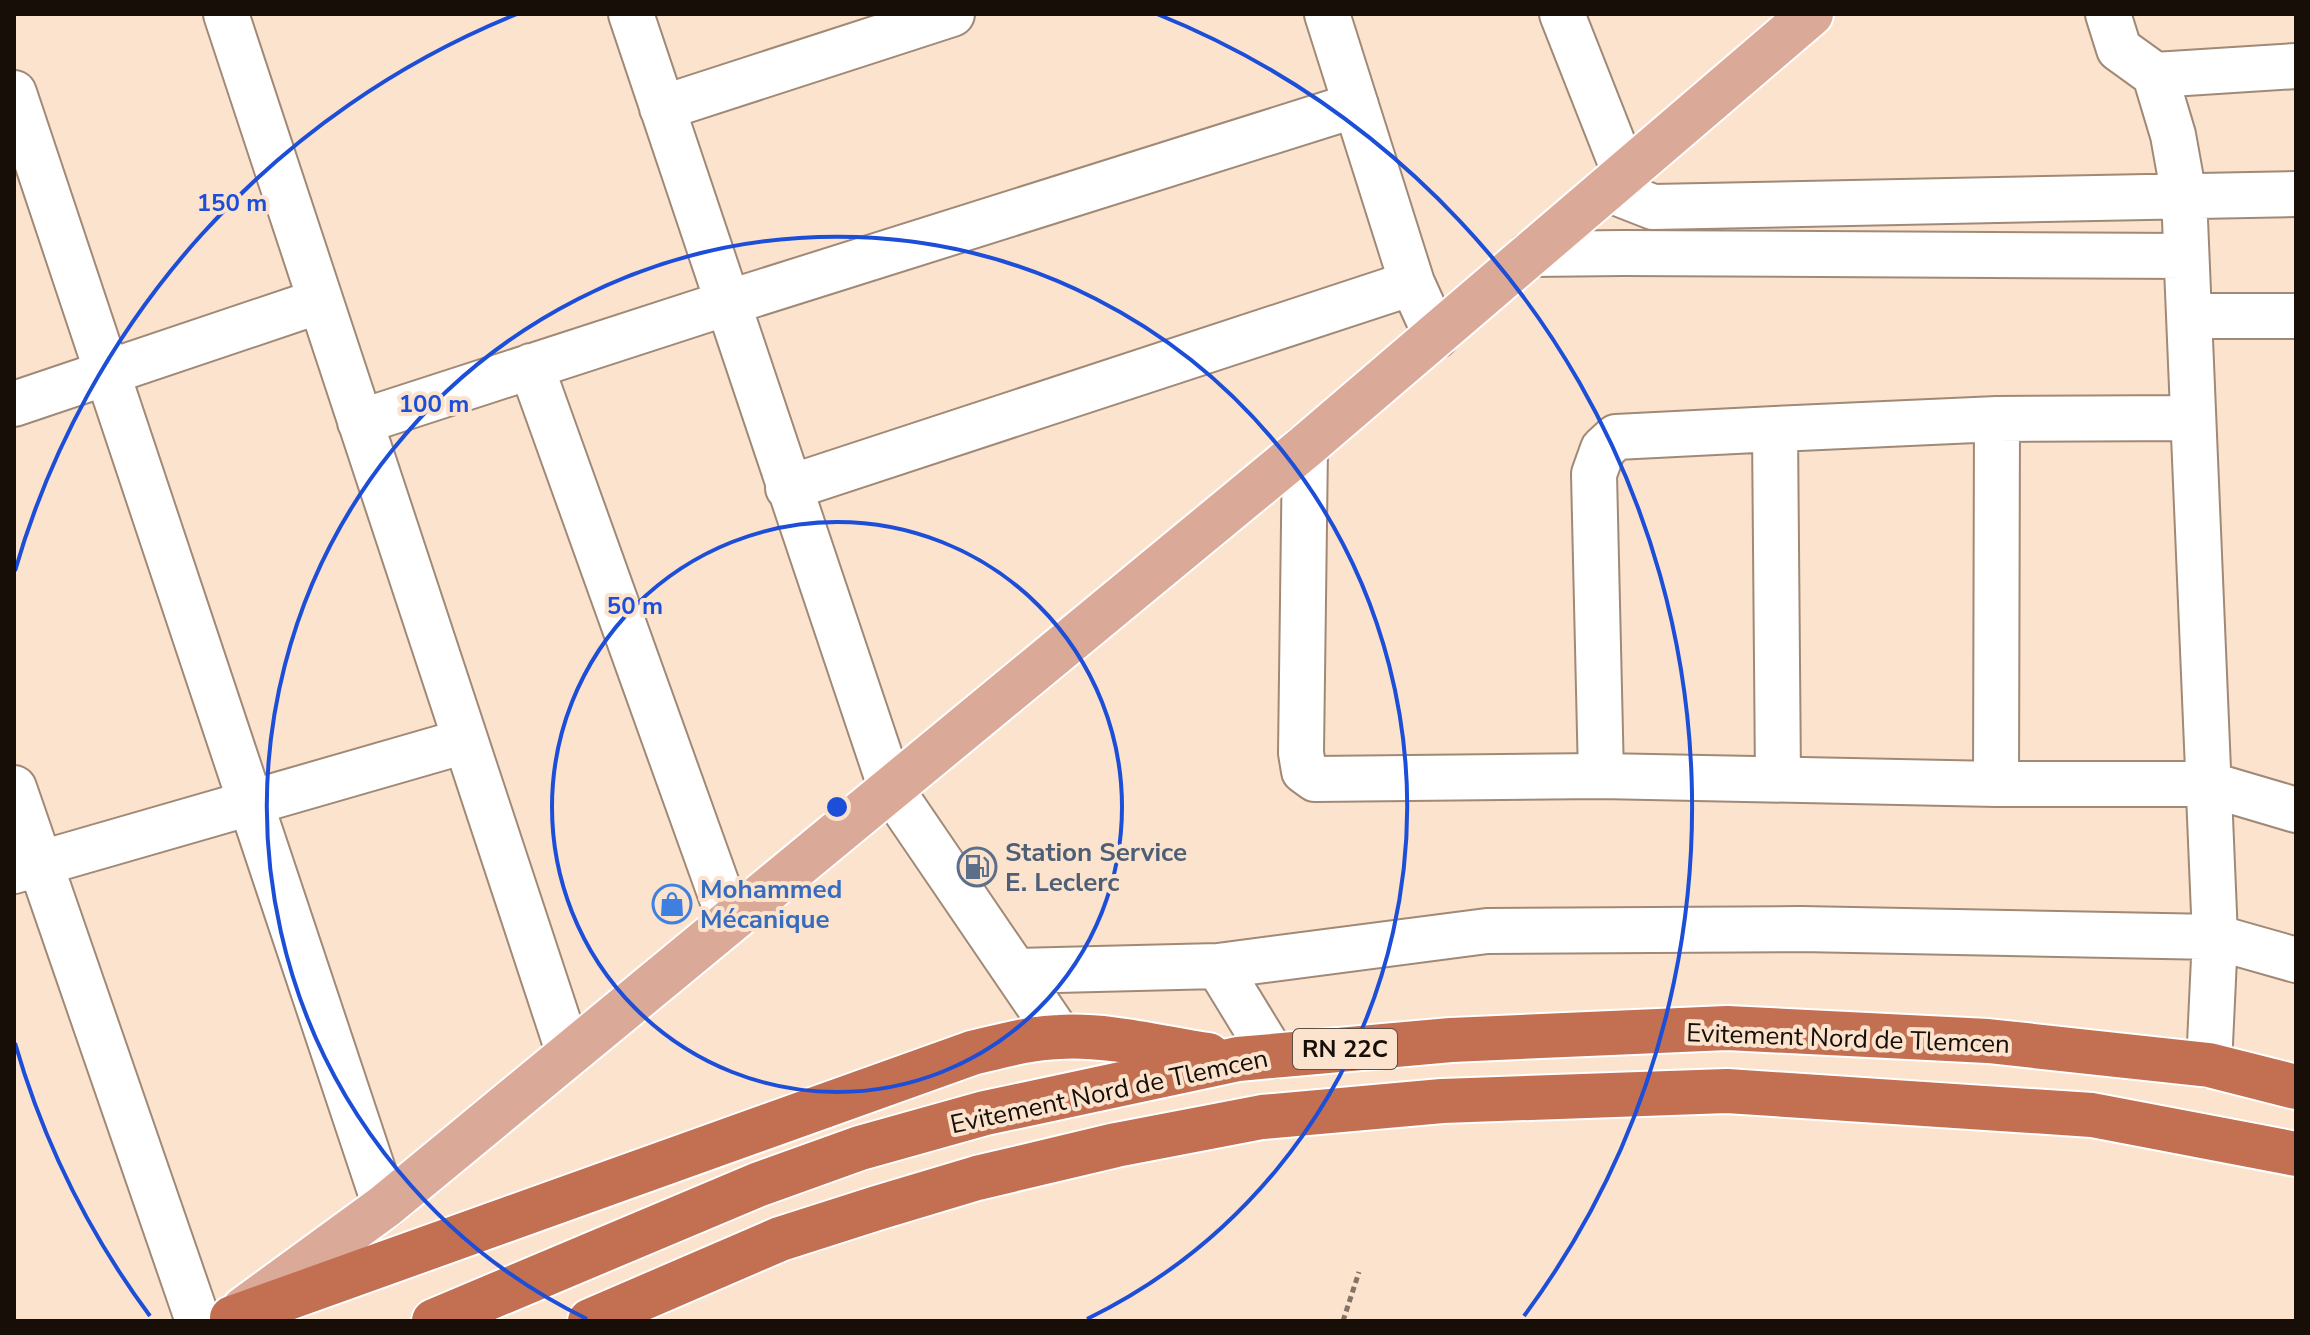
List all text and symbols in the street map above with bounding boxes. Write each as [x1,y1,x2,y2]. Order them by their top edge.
text: 150 m [197,187,267,219]
text: 100 m [399,388,469,420]
text: 50 m [607,590,663,622]
centre of rings [823,793,851,821]
place label: Station Service E. Leclerc [1005,835,1187,900]
fuel station icon: Station Service E. Leclerc [956,846,998,888]
place label: Mohammed Mécanique [700,872,842,937]
shop icon: Mohammed Mécanique [651,883,693,925]
street label: Evitement Nord de Tlemcen [1686,1015,2010,1062]
road number: RN 22C [1293,1029,1397,1069]
street label: Evitement Nord de Tlemcen [947,1041,1271,1142]

